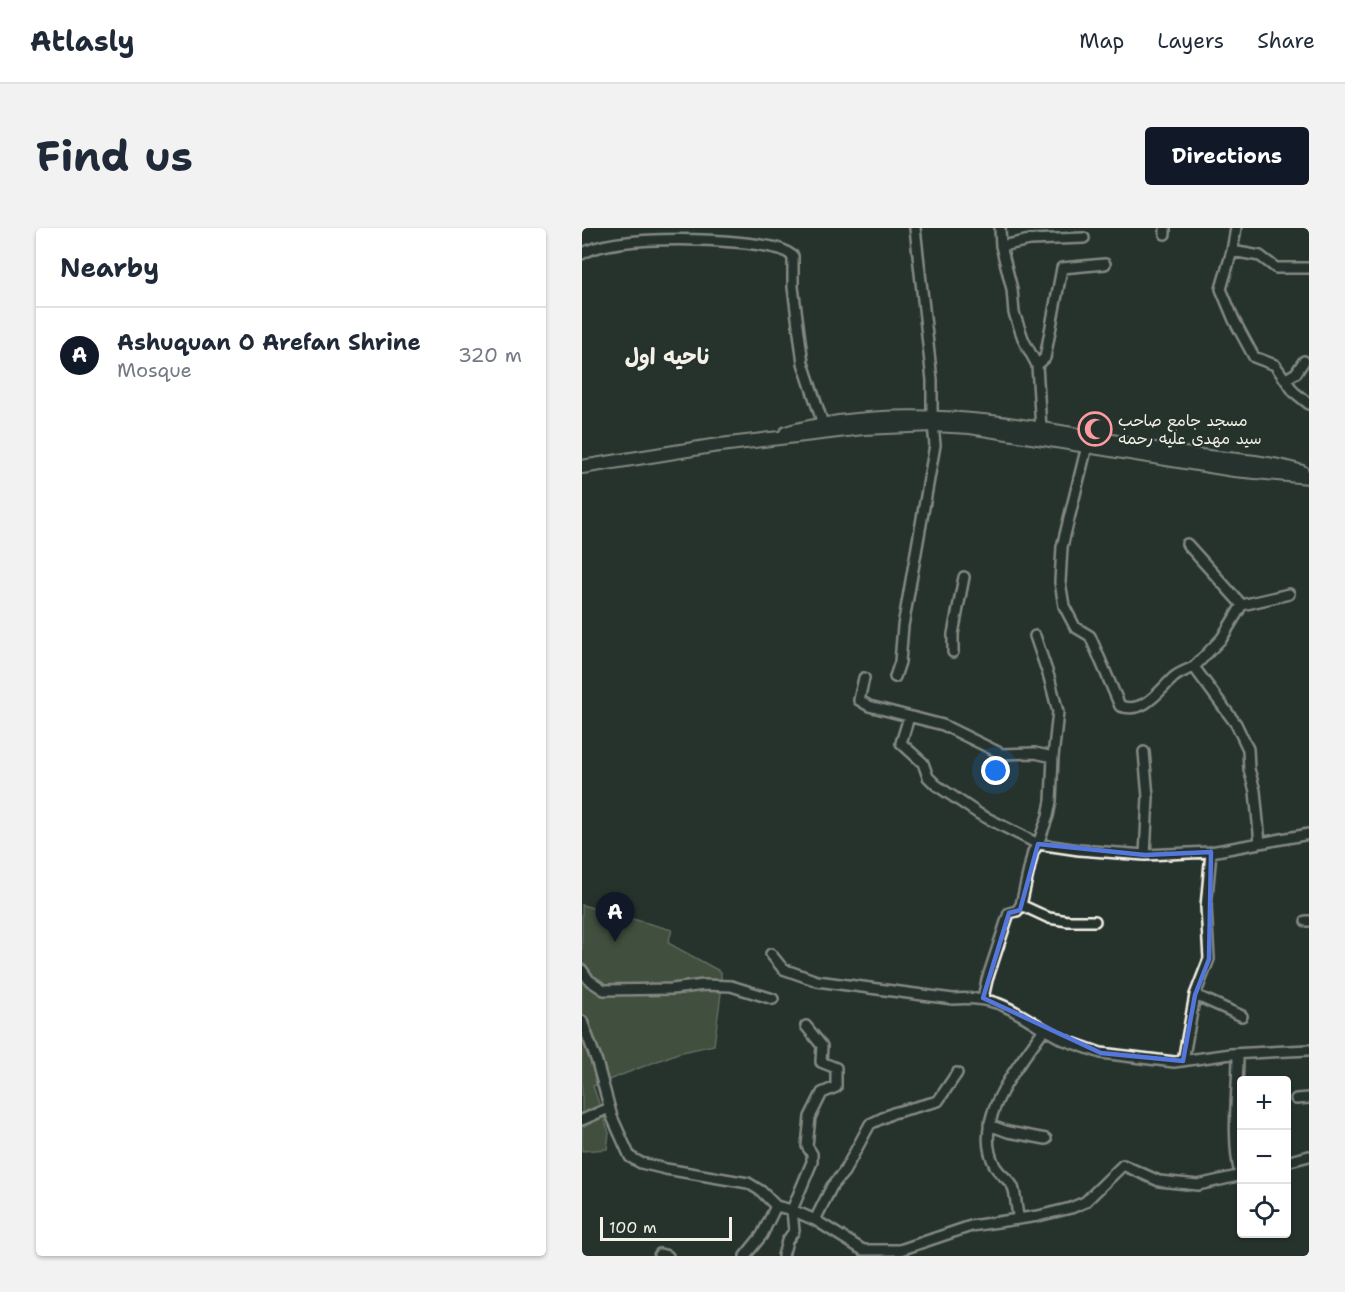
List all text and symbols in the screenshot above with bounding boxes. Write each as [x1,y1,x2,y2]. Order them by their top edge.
text: Atlasly [30,22,135,60]
text: Map [1079,27,1124,55]
text: Layers [1157,27,1224,55]
text: Share [1257,27,1315,55]
button: Directions [1145,127,1309,185]
text: Find us [36,128,193,184]
text: Nearby [60,250,159,285]
text: Ashuquan O Arefan Shrine [117,328,421,357]
text: A [72,342,87,368]
text: 320 m [458,342,522,368]
district label: ناحیه اول [625,342,709,371]
text: Mosque [117,357,192,383]
place label: مسجد جامع صاحب سید مهدی علیه رحمه [1118,410,1262,449]
mosque icon: مسجد جامع صاحب سید مهدی علیه رحمه [1077,411,1113,447]
your location [981,756,1010,785]
pin: A [596,892,634,942]
map controls [1237,1076,1291,1238]
button: + [1237,1076,1291,1130]
button: − [1237,1130,1291,1184]
button: locate [1237,1184,1291,1238]
scale bar [600,1214,732,1242]
text: 100 m [609,1217,657,1238]

